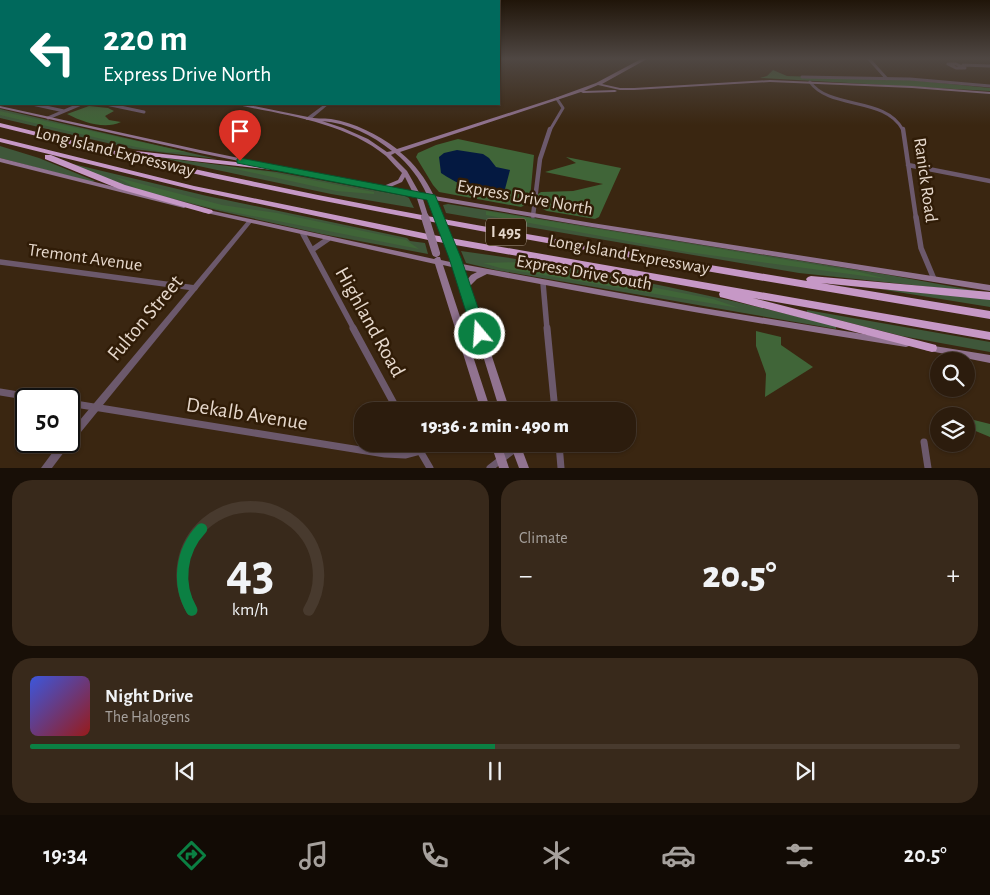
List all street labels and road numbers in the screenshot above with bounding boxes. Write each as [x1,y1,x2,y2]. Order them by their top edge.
street label: Long Island Expressway [34,124,196,180]
street label: Ranick Road [910,136,940,224]
street label: Express Drive North [456,177,594,219]
road number: I 495 [486,218,526,246]
street label: Long Island Expressway [547,232,711,278]
street label: Tremont Avenue [27,241,143,275]
street label: Express Drive South [515,252,653,294]
street label: Highland Road [331,263,409,381]
street label: Fulton Street [103,271,187,365]
street label: Dekalb Avenue [185,394,309,434]

